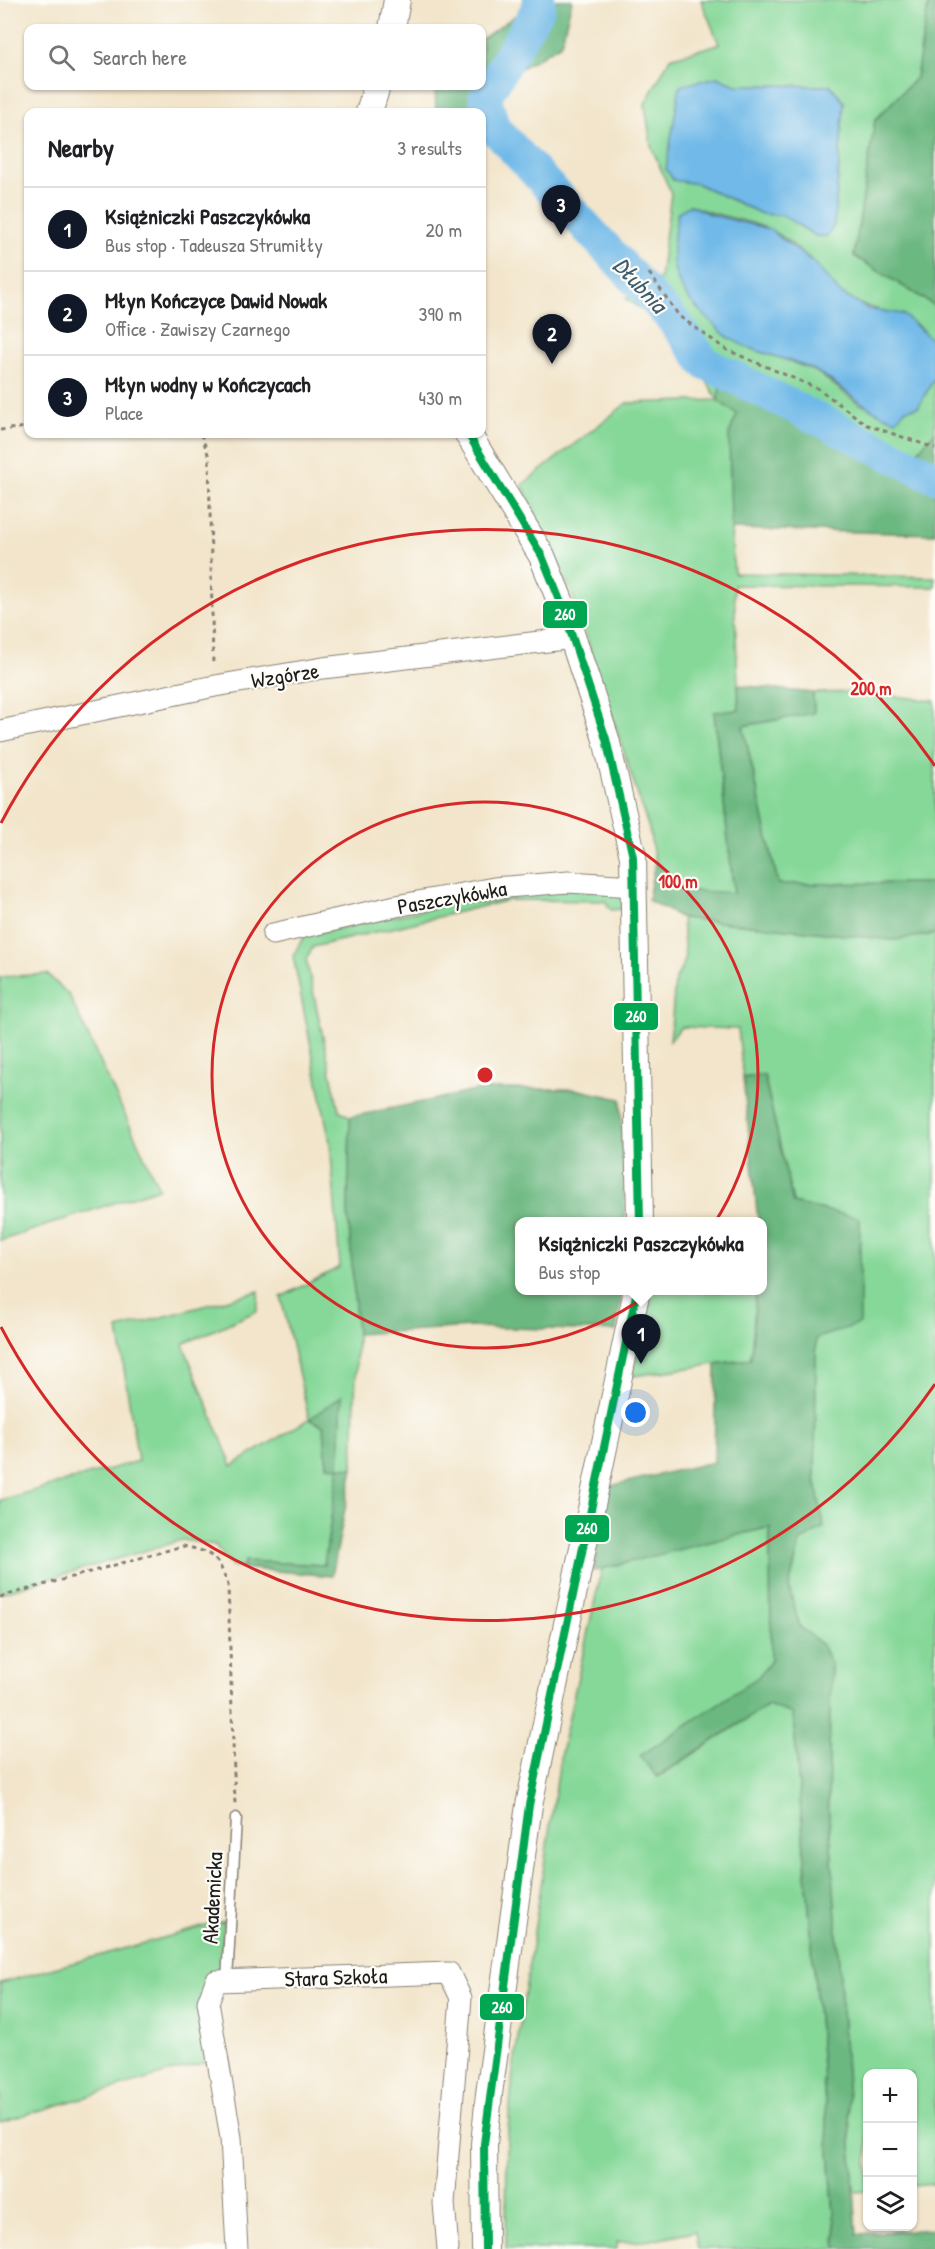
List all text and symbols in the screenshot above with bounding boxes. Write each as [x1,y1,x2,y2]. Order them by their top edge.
search box [24,24,486,90]
icon: search [45,41,78,74]
text: Search here [93,42,187,72]
text: Nearby [48,130,114,165]
text: 3 results [397,134,462,161]
pin: 3 [542,186,580,235]
text: Książniczki Paszczykówka [105,201,310,231]
text: 1 [64,216,71,243]
text: 20 m [425,216,462,243]
text: Bus stop · Tadeusza Strumiłły [105,231,323,258]
water label: Dłubnia [607,249,677,321]
text: Młyn Kończyce Dawid Nowak [105,285,327,315]
text: 2 [63,300,72,327]
text: 390 m [419,300,462,327]
pin: 2 [532,314,572,364]
text: Office · Zawiszy Czarnego [105,315,290,342]
text: Młyn wodny w Kończycach [105,369,310,399]
text: 3 [63,384,72,411]
text: 430 m [418,384,462,411]
text: Place [105,399,144,426]
line badge: 260 [542,600,588,629]
text: 260 [554,603,576,625]
street label: Wzgórze [249,655,321,695]
text: 200 m [851,676,891,701]
text: 100 m [658,869,698,894]
street label: Paszczykówka [395,873,509,921]
line badge: 260 [613,1002,659,1031]
text: 260 [625,1005,647,1027]
centre of rings [475,1065,495,1085]
popup [515,1217,767,1295]
text: Książniczki Paszczykówka [538,1228,744,1258]
text: Bus stop [538,1258,600,1285]
pin: 1 [622,1314,660,1364]
your location [621,1398,650,1427]
line badge: 260 [564,1514,610,1543]
text: 260 [576,1517,598,1539]
street label: Akademicka [195,1851,229,1945]
street label: Stara Szkoła [284,1960,388,1994]
line badge: 260 [479,1993,525,2021]
text: 260 [491,1996,513,2018]
map controls [863,2069,917,2231]
button: + [863,2069,917,2123]
button: − [863,2123,917,2177]
button: layers [863,2177,917,2231]

